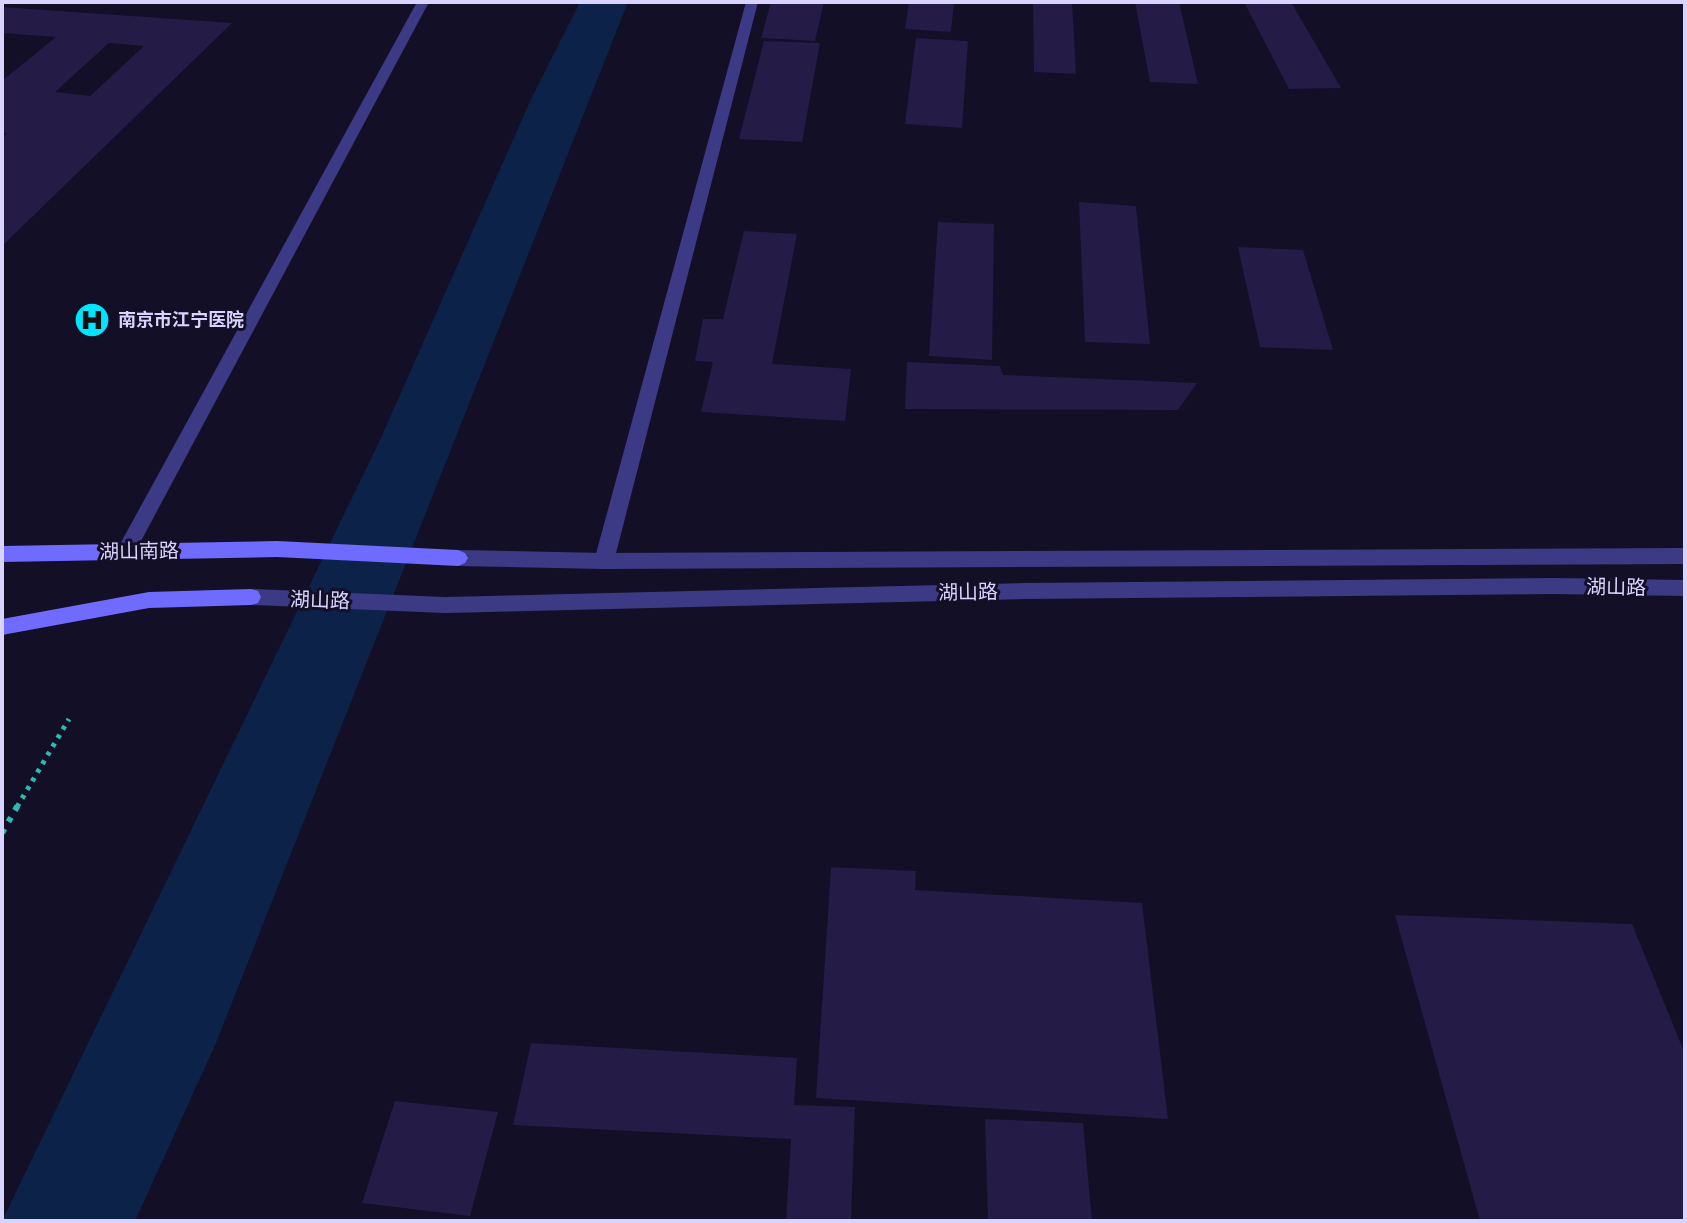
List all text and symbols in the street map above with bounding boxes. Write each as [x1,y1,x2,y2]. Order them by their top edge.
hospital icon: 南京市江宁医院 [73,301,111,339]
place label: 南京市江宁医院 [118,309,244,331]
street label: 湖山南路 [99,538,179,564]
street label: 湖山路 [1586,574,1646,600]
street label: 湖山路 [938,579,998,605]
street label: 湖山路 [290,587,350,613]

